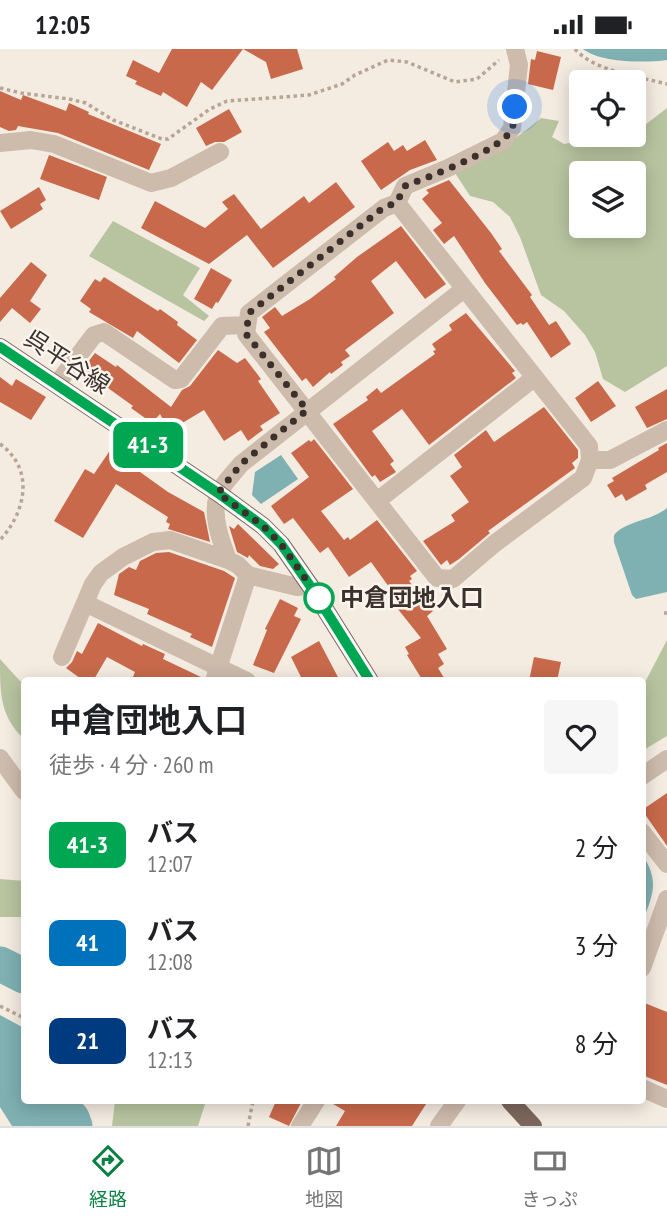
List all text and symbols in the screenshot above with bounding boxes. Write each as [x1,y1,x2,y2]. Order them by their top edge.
text: 12:05 [35,8,91,41]
map controls [569,70,646,238]
button: locate [569,70,646,147]
your location [497,89,532,124]
button: layers [569,161,646,238]
street label: 呉平谷線 [19,322,116,401]
line badge: 41-3 [99,422,197,468]
text: 41-3 [127,429,169,460]
place label: 中倉団地入口 [340,582,484,613]
marker: 中倉団地入口 [304,583,334,613]
text: 中倉団地入口 [49,698,247,741]
button: heart [544,700,618,774]
text: 徒歩 · 4 分 · 260 m [49,750,213,779]
text: バス [147,816,199,849]
text: 41-3 [67,829,108,860]
text: 2 分 [575,831,618,864]
text: 12:07 [147,849,193,878]
text: バス [147,914,199,947]
text: 41 [76,927,99,958]
text: 3 分 [575,929,618,962]
text: 12:08 [147,947,193,976]
text: バス [147,1012,199,1045]
text: 21 [76,1025,99,1056]
text: 8 分 [575,1027,618,1060]
text: 12:13 [147,1045,193,1074]
tab: 経路 [89,1142,127,1211]
tab: 地図 [305,1142,343,1211]
tab: きっぷ [522,1142,578,1211]

